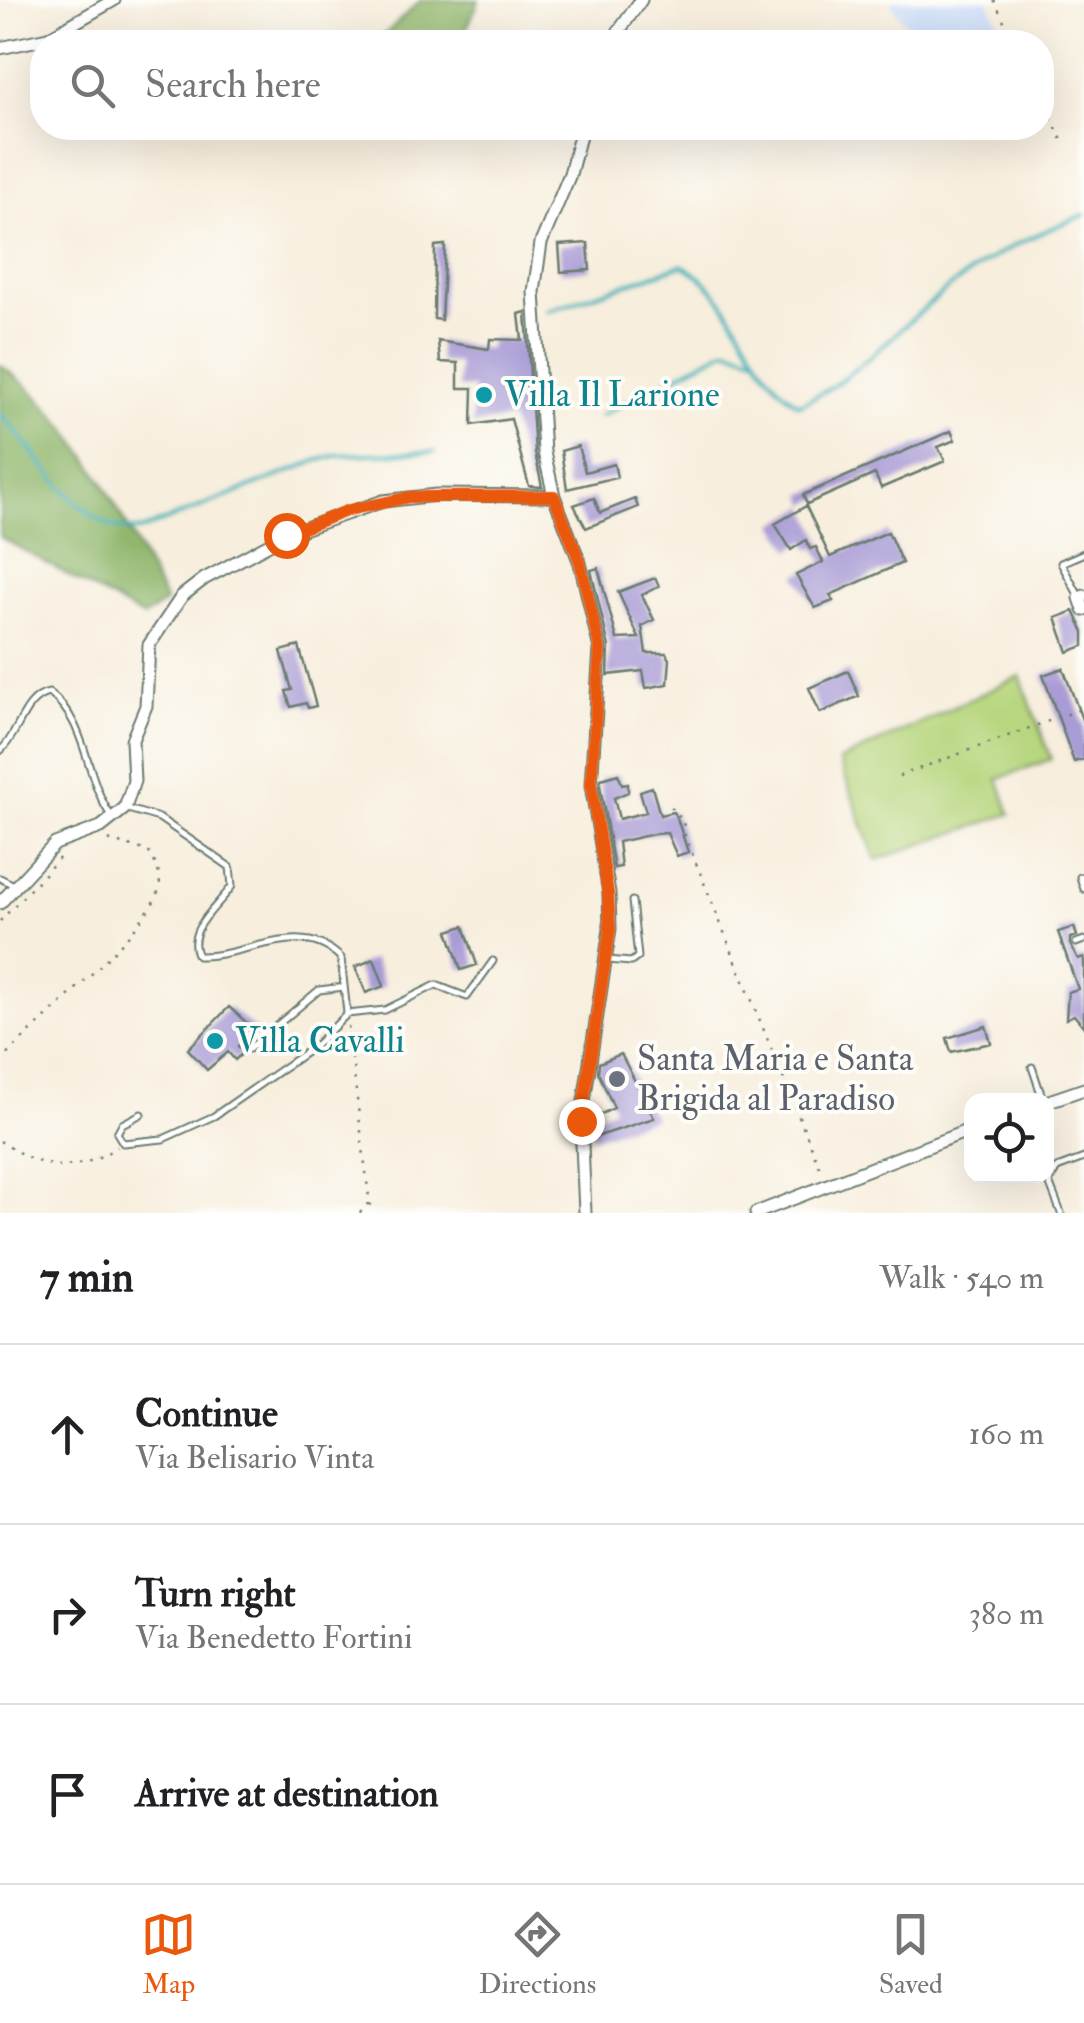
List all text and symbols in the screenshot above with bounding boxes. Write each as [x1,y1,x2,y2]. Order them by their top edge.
search box [30,30,1054,140]
icon: search [65,58,120,113]
text: Search here [145,61,321,109]
place label: Villa Il Larione [504,373,720,417]
marker: Villa Il Larione [473,384,495,406]
route start [264,513,310,559]
place label: Villa Cavalli [235,1019,405,1063]
marker: Villa Cavalli [204,1030,226,1052]
place label: Santa Maria e Santa Brigida al Paradiso [637,1037,914,1121]
marker: Santa Maria e Santa Brigida al Paradiso [606,1068,628,1090]
map controls [964,1093,1054,1183]
button: locate [964,1093,1054,1183]
route end [559,1099,605,1145]
text: 7 min [40,1252,134,1304]
text: Walk · 540 m [879,1258,1044,1298]
text: Continue [135,1390,278,1438]
icon: ahead [40,1407,95,1462]
text: 160 m [969,1414,1044,1454]
text: Via Belisario Vinta [135,1438,374,1478]
text: Turn right [135,1570,296,1618]
icon: right [40,1587,95,1642]
text: 380 m [969,1594,1044,1634]
text: Via Benedetto Fortini [135,1618,413,1658]
icon: arrive [40,1767,95,1822]
text: Arrive at destination [135,1770,439,1818]
tab: Map [141,1907,196,2002]
tab: Directions [479,1907,596,2002]
tab: Saved [879,1907,943,2002]

